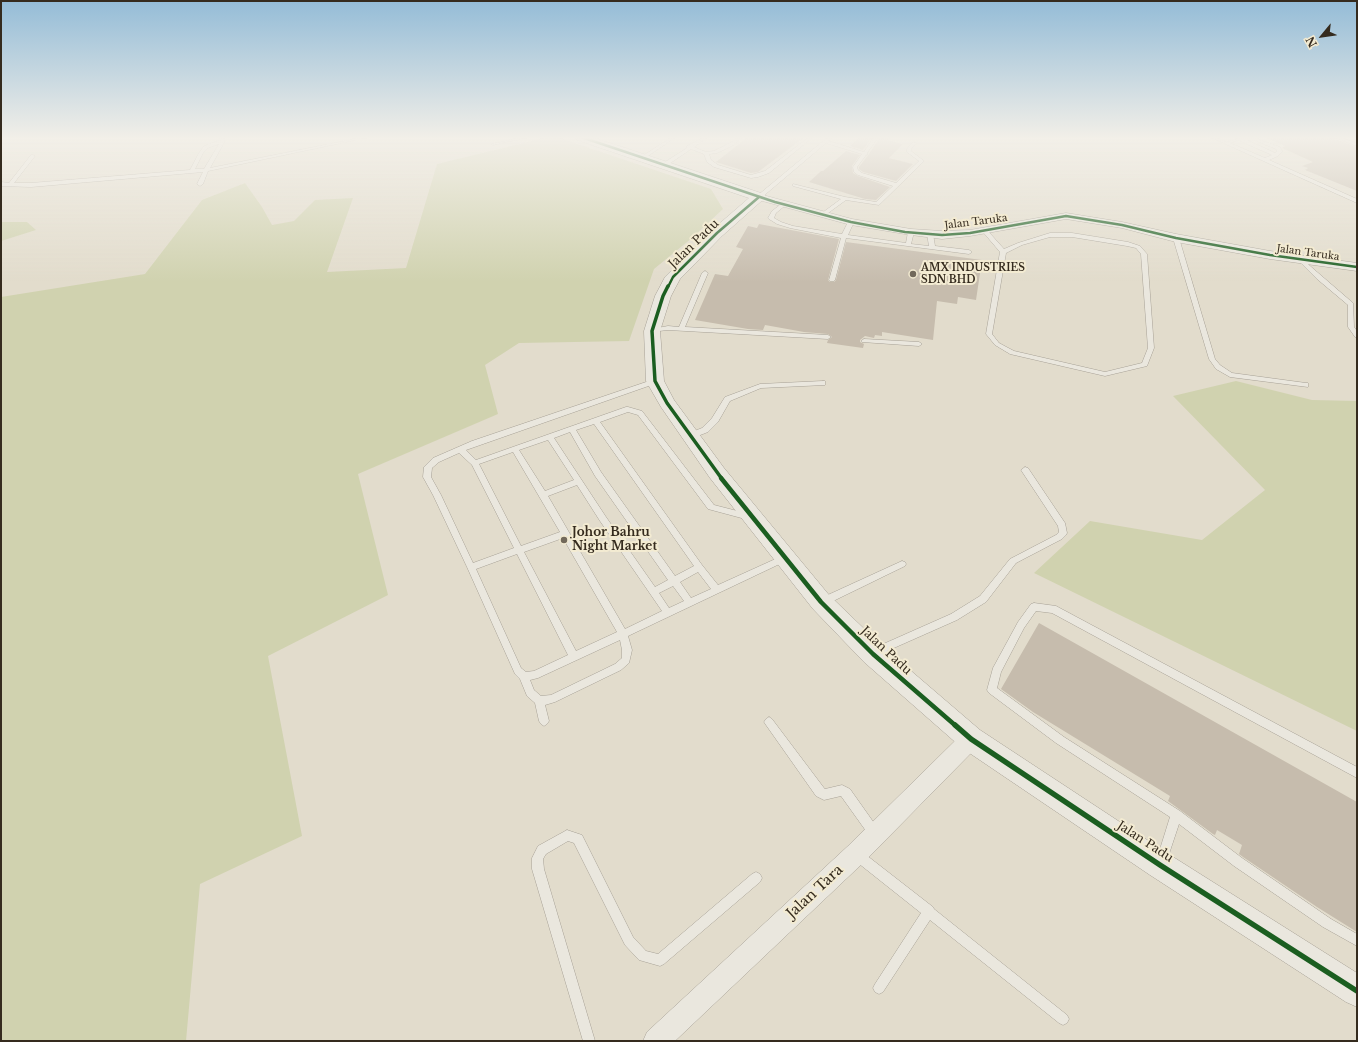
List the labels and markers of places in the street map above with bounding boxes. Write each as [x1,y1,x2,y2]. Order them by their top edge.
place label: AMX INDUSTRIES SDN BHD [921,262,1025,286]
marker: AMX INDUSTRIES SDN BHD [908,269,918,279]
place label: Johor Bahru Night Market [572,526,657,554]
marker: Johor Bahru Night Market [559,535,569,545]

